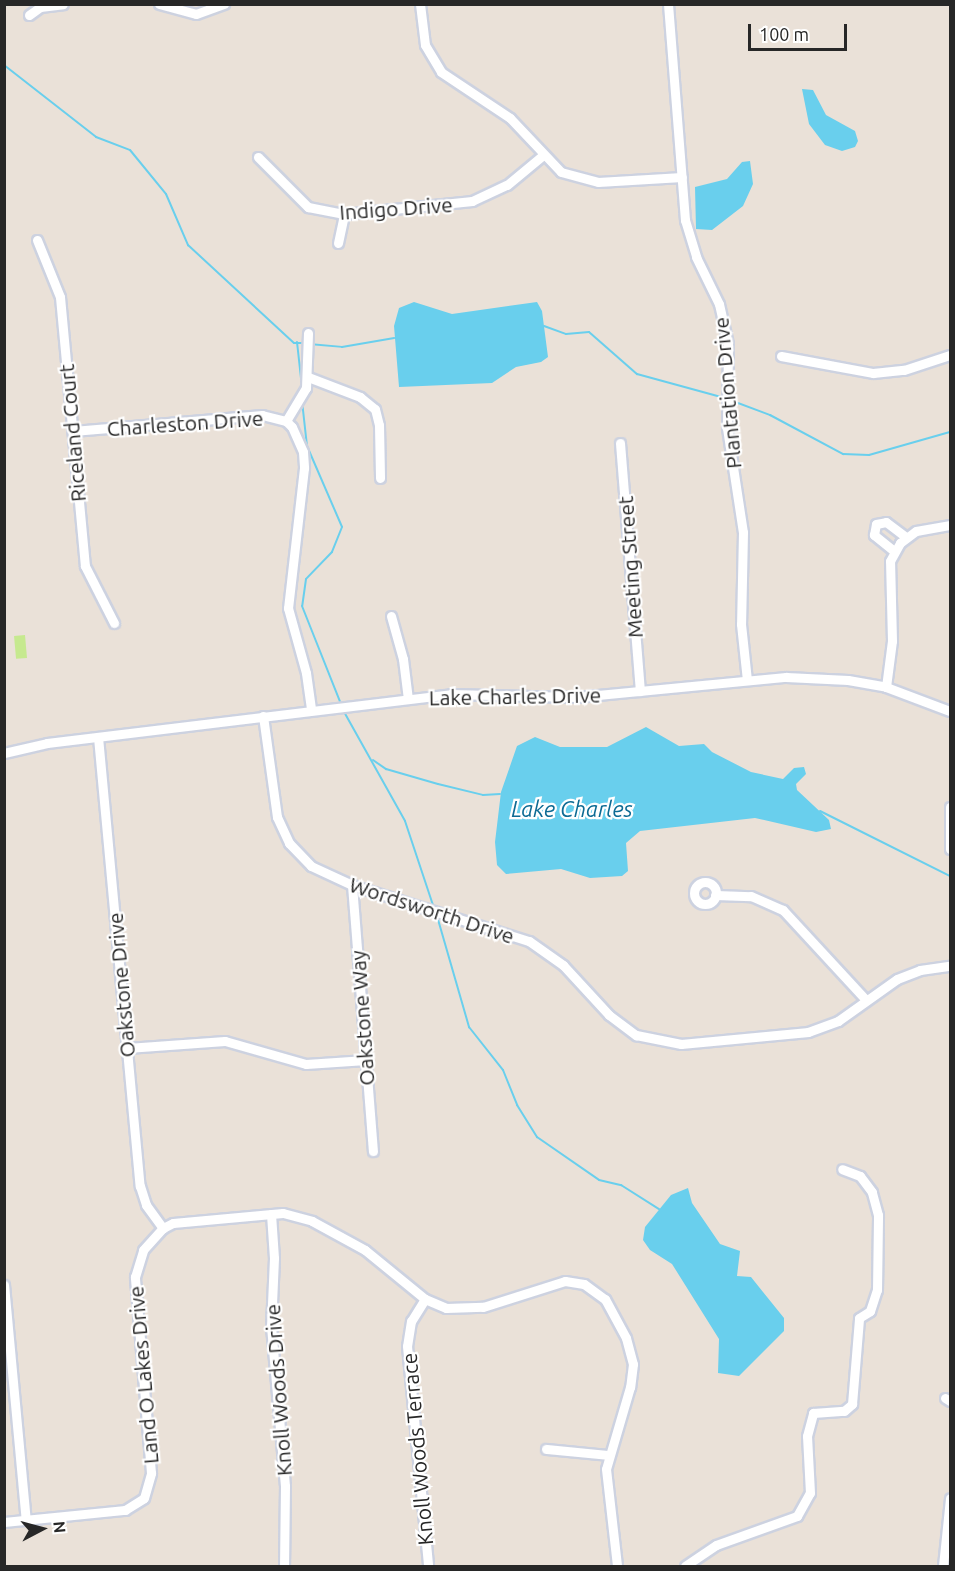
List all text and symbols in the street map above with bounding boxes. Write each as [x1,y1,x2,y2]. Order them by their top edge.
scale bar [751,12,850,50]
text: 100 m [759,24,809,44]
street label: Indigo Drive [338,191,454,225]
street label: Plantation Drive [708,316,746,470]
street label: Riceland Court [53,363,91,503]
street label: Charleston Drive [106,405,264,441]
street label: Meeting Street [612,495,648,639]
street label: Lake Charles Drive [429,682,601,710]
water label: Lake Charles [511,796,633,822]
street label: Wordsworth Drive [346,871,518,949]
street label: Oakstone Drive [102,912,140,1058]
street label: Oakstone Way [345,949,379,1087]
street label: Land O Lakes Drive [123,1285,163,1465]
street label: Knoll Woods Drive [259,1303,297,1477]
street label: Knoll Woods Terrace [396,1352,438,1546]
north arrow [12,1499,72,1559]
text: N [50,1520,69,1534]

